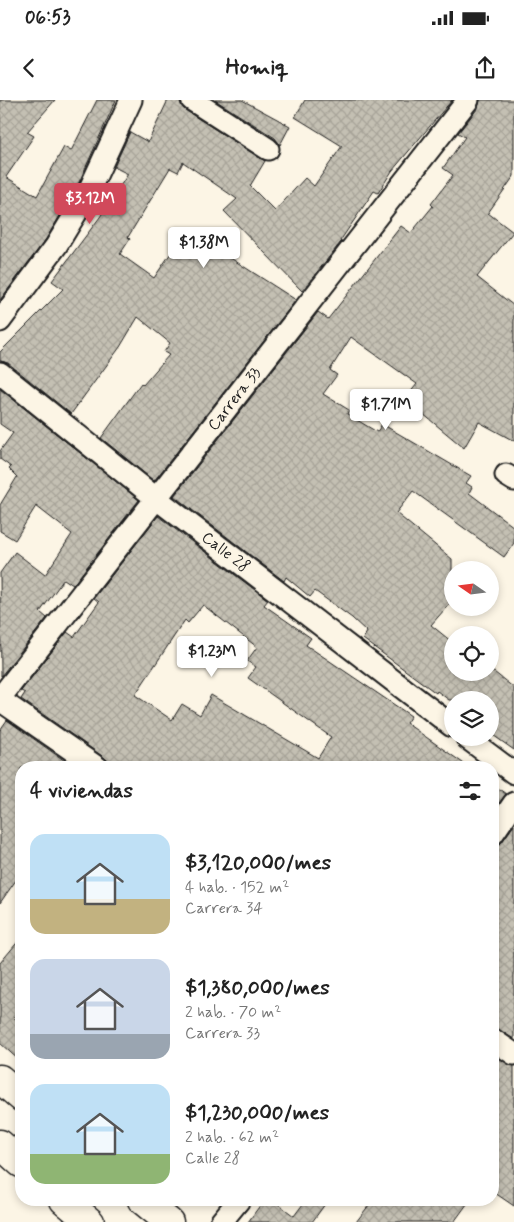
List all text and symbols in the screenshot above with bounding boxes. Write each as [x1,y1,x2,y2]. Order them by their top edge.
text: 06:53 [25,5,71,30]
icon: back [15,54,43,82]
text: Homiq [225,54,289,82]
icon: share [471,54,499,82]
pin: $3.12M [49,182,131,225]
text: $3.12M [65,188,115,209]
pin: $1.38M [163,226,245,269]
text: $1.38M [179,232,229,253]
street label: Carrera 33 [203,362,266,435]
pin: $1.71M [345,388,427,431]
text: $1.71M [361,394,411,415]
street label: Calle 28 [197,527,254,577]
north arrow [444,561,499,616]
map controls [444,561,499,746]
button: locate [444,626,499,681]
pin: $1.23M [171,636,253,678]
text: $1.23M [188,641,236,662]
button: layers [444,691,499,746]
text: 4 viviendas [30,777,133,805]
icon: filters [456,777,484,805]
text: $3,120,000/mes [185,849,331,877]
icon: home [70,854,130,914]
text: 4 hab. · 152 m² [185,877,289,898]
text: Carrera 34 [185,898,263,919]
text: $1,380,000/mes [185,974,330,1002]
icon: home [70,979,130,1039]
text: 2 hab. · 70 m² [185,1002,281,1023]
text: Carrera 33 [185,1023,260,1044]
text: $1,230,000/mes [185,1099,329,1127]
icon: home [70,1104,130,1164]
text: 2 hab. · 62 m² [185,1127,279,1148]
text: Calle 28 [185,1148,240,1169]

